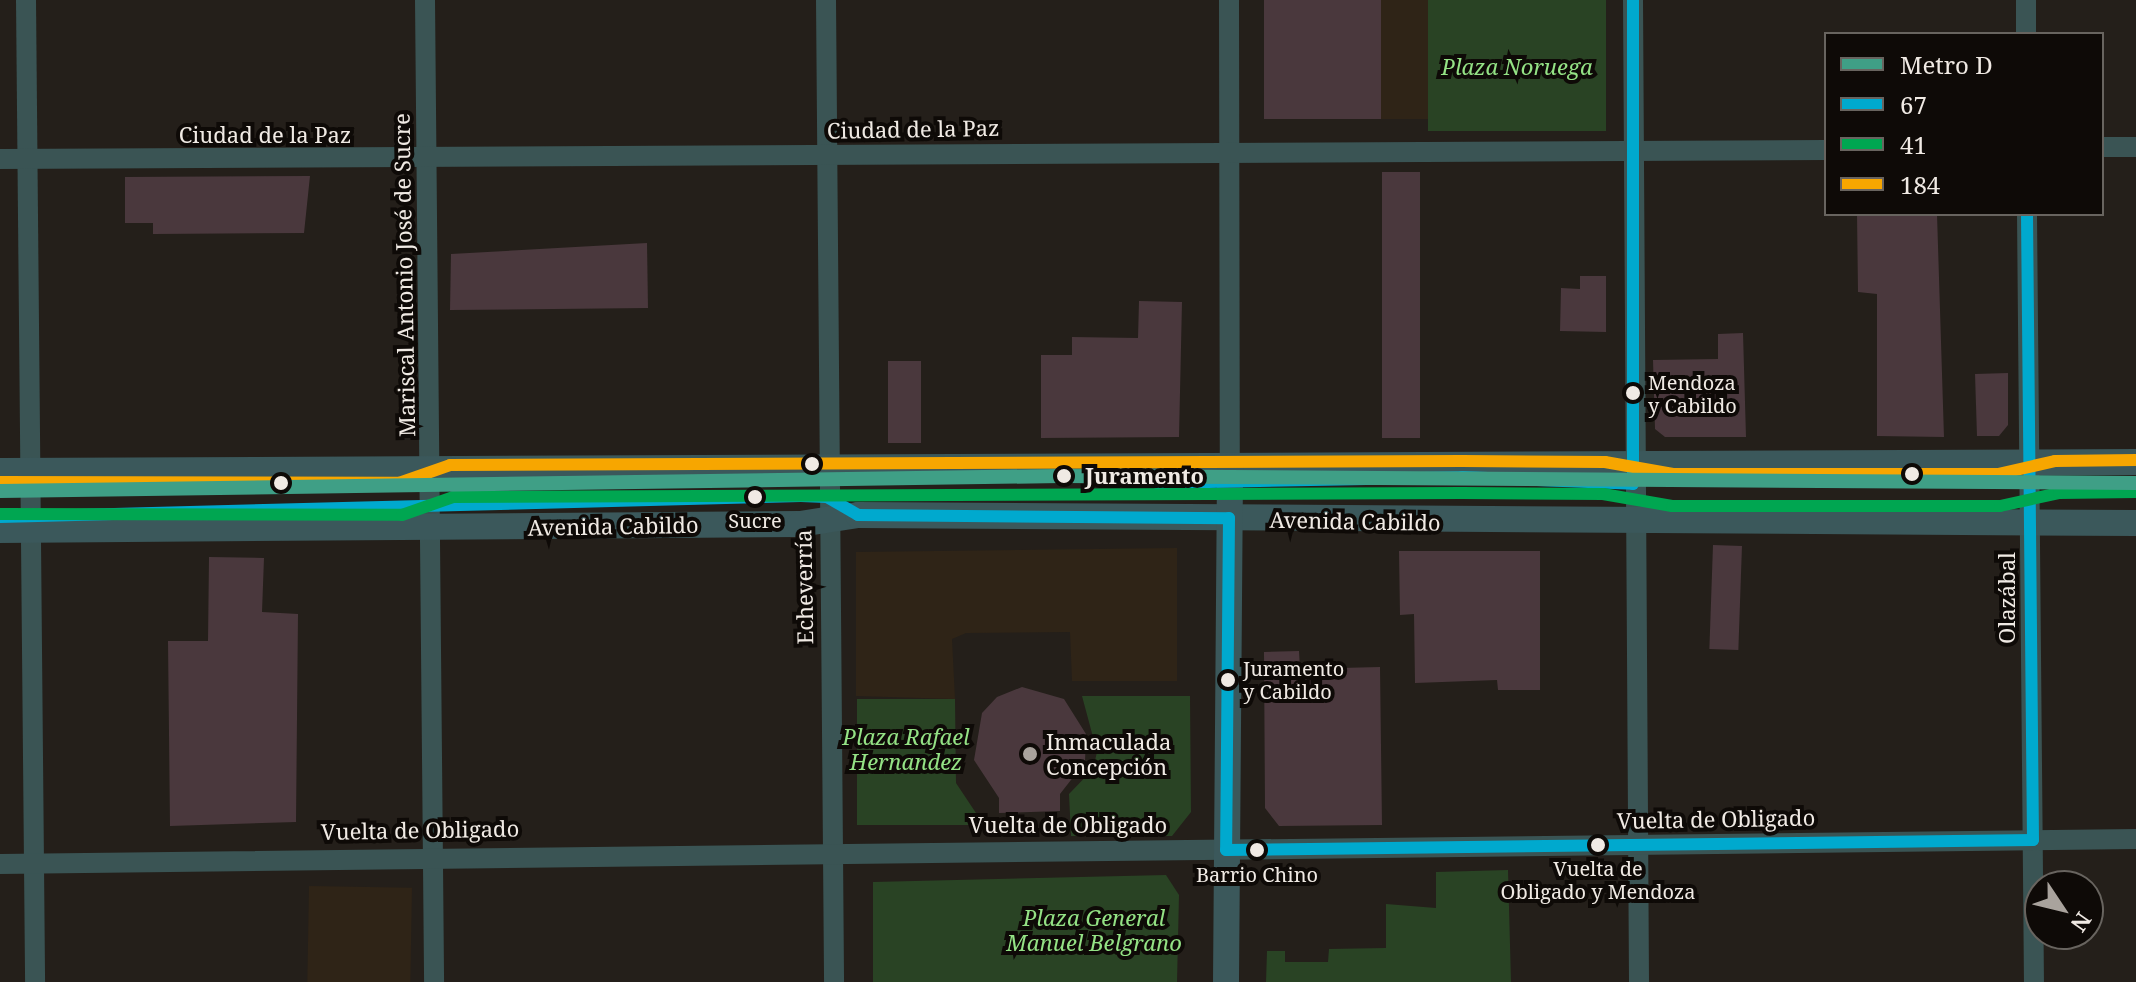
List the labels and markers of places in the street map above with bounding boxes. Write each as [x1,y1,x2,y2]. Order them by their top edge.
place label: Mendoza y Cabildo [1648,370,1737,417]
marker: Mendoza y Cabildo [1625,385,1641,401]
unlabelled marker [804,456,820,472]
marker: Juramento [1050,462,1078,490]
place label: Juramento [1085,463,1204,489]
unlabelled marker [1904,466,1920,482]
unlabelled marker [273,475,289,491]
marker: Sucre [747,489,763,505]
place label: Sucre [728,508,782,532]
place label: Juramento y Cabildo [1243,656,1344,703]
marker: Juramento y Cabildo [1220,672,1236,688]
place label: Inmaculada Concepción [1046,728,1171,780]
marker: Inmaculada Concepción [1021,745,1039,763]
marker: Vuelta de Obligado y Mendoza [1590,837,1606,853]
marker: Barrio Chino [1249,842,1265,858]
place label: Vuelta de Obligado y Mendoza [1501,856,1695,903]
place label: Barrio Chino [1196,862,1318,886]

